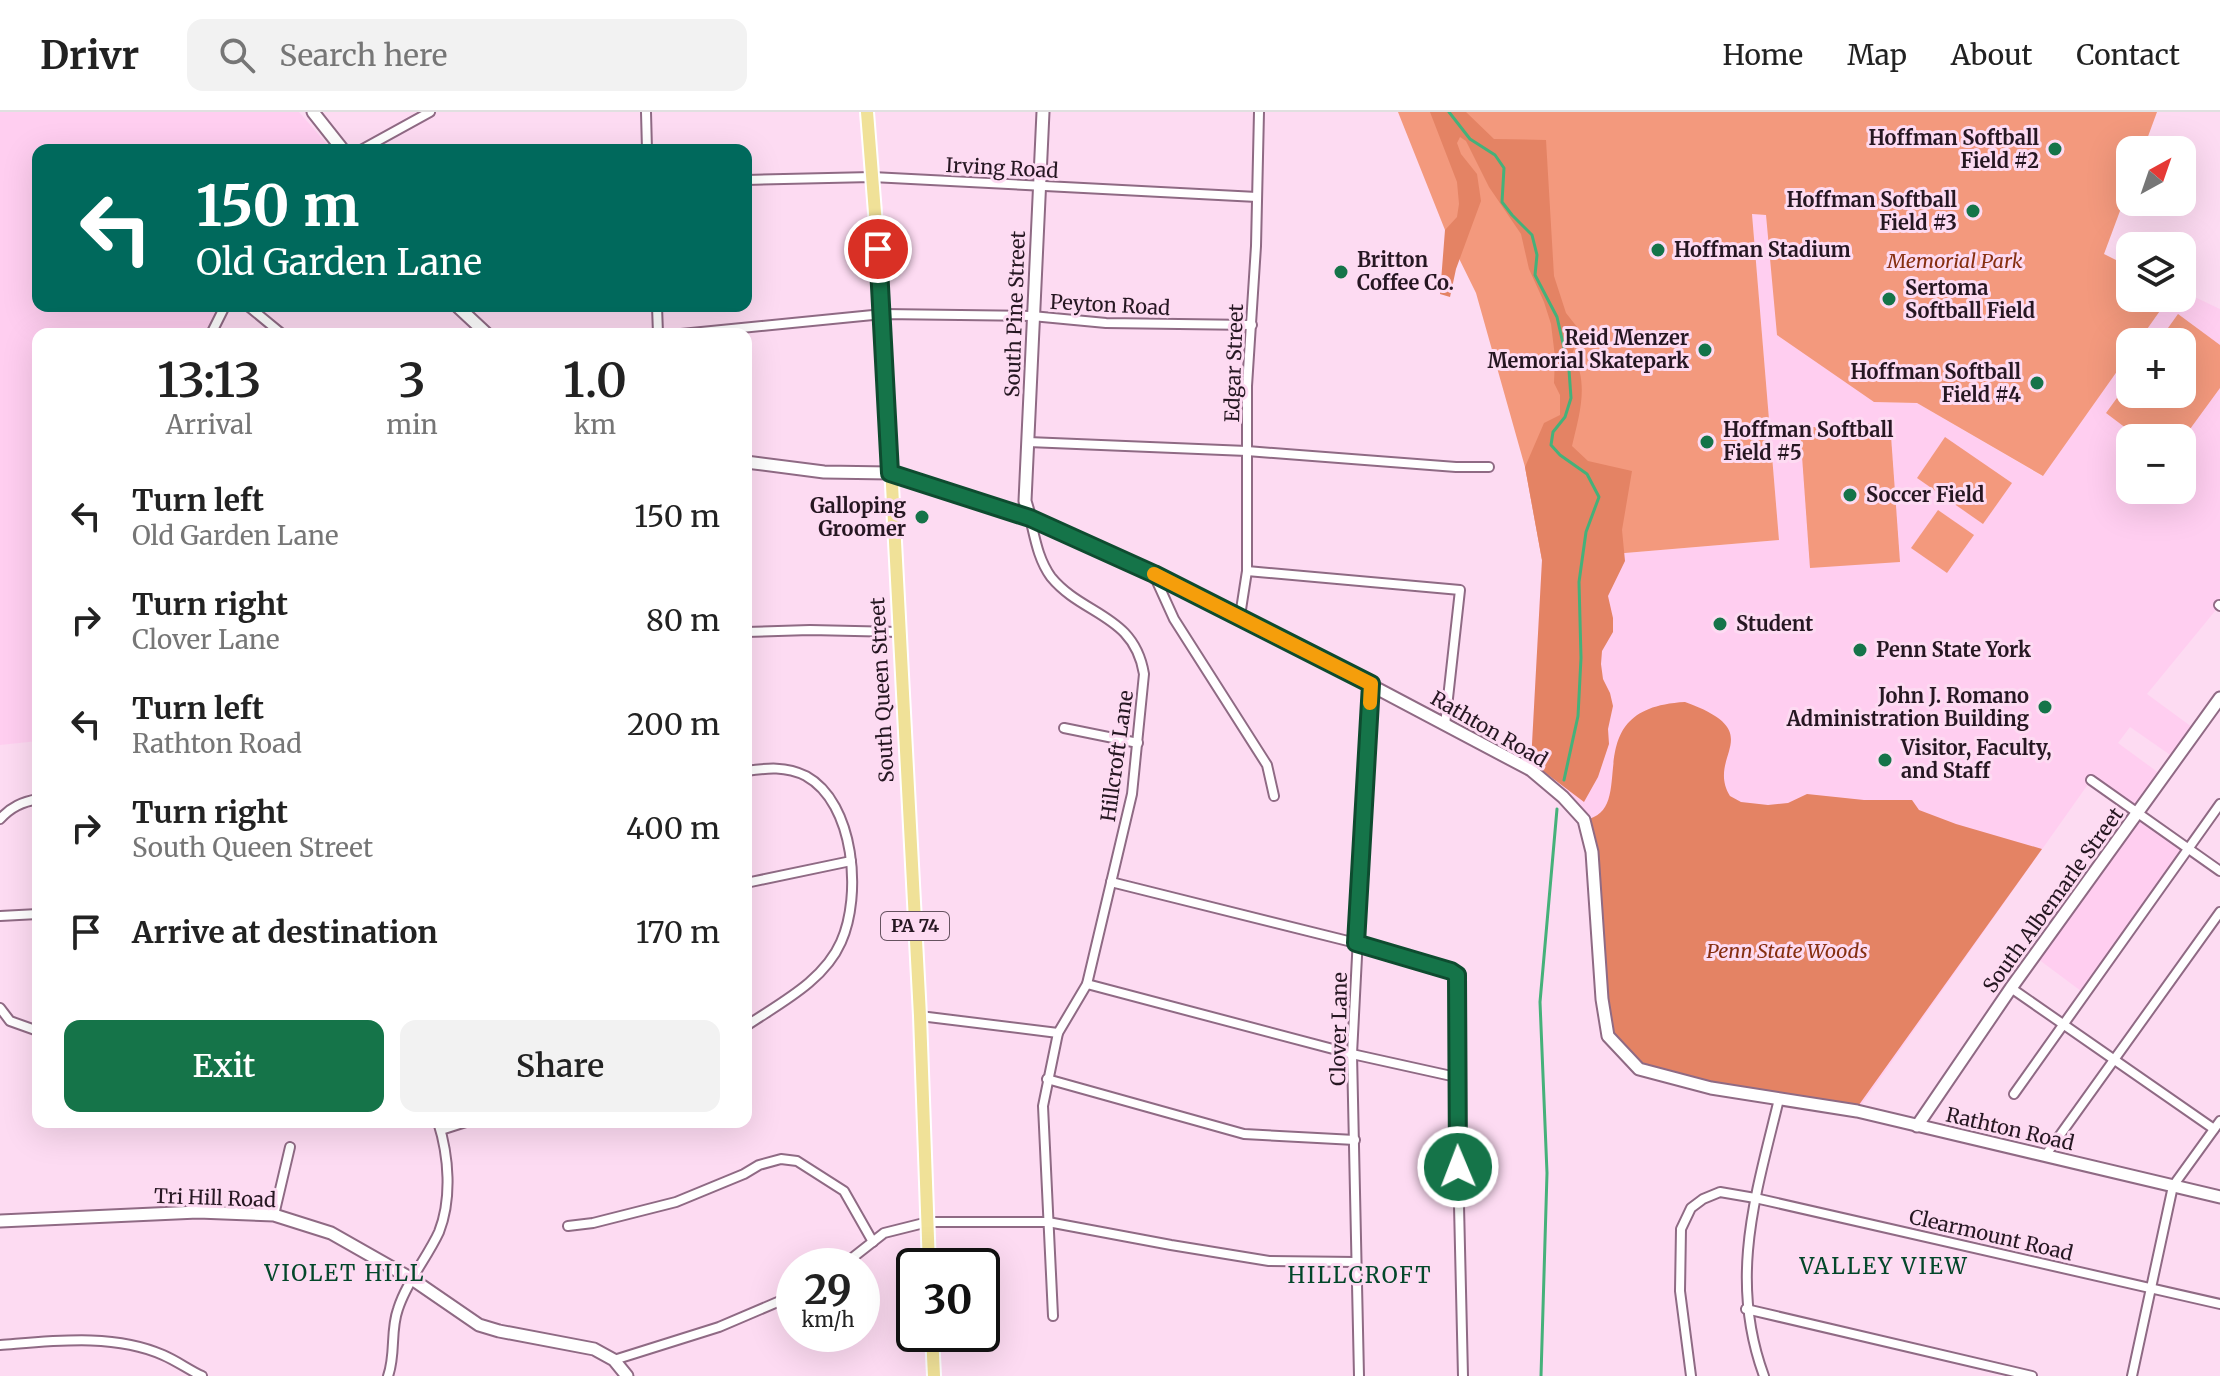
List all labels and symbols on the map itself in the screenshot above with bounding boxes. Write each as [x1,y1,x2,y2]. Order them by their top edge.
place label: Hoffman Softball Field #2 [1869,125,2039,173]
north arrow [2116,136,2196,216]
marker: Hoffman Softball Field #2 [2046,140,2064,158]
street label: Irving Road [945,152,1059,183]
place label: Hoffman Softball Field #3 [1787,187,1957,235]
marker: Hoffman Softball Field #3 [1964,202,1982,220]
pin [844,215,912,283]
street label: South Pine Street [999,230,1030,398]
place label: Hoffman Stadium [1674,237,1851,262]
marker: Hoffman Stadium [1649,241,1667,259]
place label: Britton Coffee Co. [1357,247,1454,295]
park label: Memorial Park [1886,248,2023,273]
marker: Britton Coffee Co. [1332,263,1350,281]
place label: Sertoma Softball Field [1905,275,2035,323]
street label: Peyton Road [1049,289,1171,320]
marker: Sertoma Softball Field [1880,290,1898,308]
street label: Edgar Street [1219,303,1248,423]
place label: Reid Menzer Memorial Skatepark [1487,325,1689,373]
marker: Reid Menzer Memorial Skatepark [1696,341,1714,359]
place label: Hoffman Softball Field #4 [1851,359,2021,407]
marker: Hoffman Softball Field #4 [2028,374,2046,392]
place label: Hoffman Softball Field #5 [1723,417,1894,465]
marker: Hoffman Softball Field #5 [1698,433,1716,451]
place label: Soccer Field [1866,482,1984,507]
marker: Soccer Field [1841,486,1859,504]
place label: Galloping Groomer [810,493,906,541]
marker: Galloping Groomer [913,508,931,526]
street label: South Queen Street [864,597,899,783]
place label: Student [1736,611,1813,636]
marker: Student [1711,615,1729,633]
place label: Penn State York [1876,637,2031,662]
marker: Penn State York [1851,641,1869,659]
place label: John J. Romano Administration Building [1786,683,2029,731]
street label: Rathton Road [1426,685,1552,772]
street label: Hillcroft Lane [1095,689,1138,823]
marker: John J. Romano Administration Building [2036,698,2054,716]
place label: Visitor, Faculty, and Staff [1900,735,2051,783]
marker: Visitor, Faculty, and Staff [1876,751,1894,769]
street label: South Albemarle Street [1977,802,2128,997]
road number: PA 74 [881,912,949,940]
park label: Penn State Woods [1706,938,1868,963]
street label: Clover Lane [1325,972,1352,1086]
street label: Rathton Road [1944,1102,2077,1155]
position arrow [1416,1125,1500,1209]
street label: Tri Hill Road [154,1183,277,1212]
street label: Clearmount Road [1907,1204,2075,1266]
speed limit sign: 30 [896,1248,1000,1352]
district label: VALLEY VIEW [1798,1252,1969,1280]
district label: VIOLET HILL [264,1259,425,1287]
district label: HILLCROFT [1287,1261,1433,1289]

